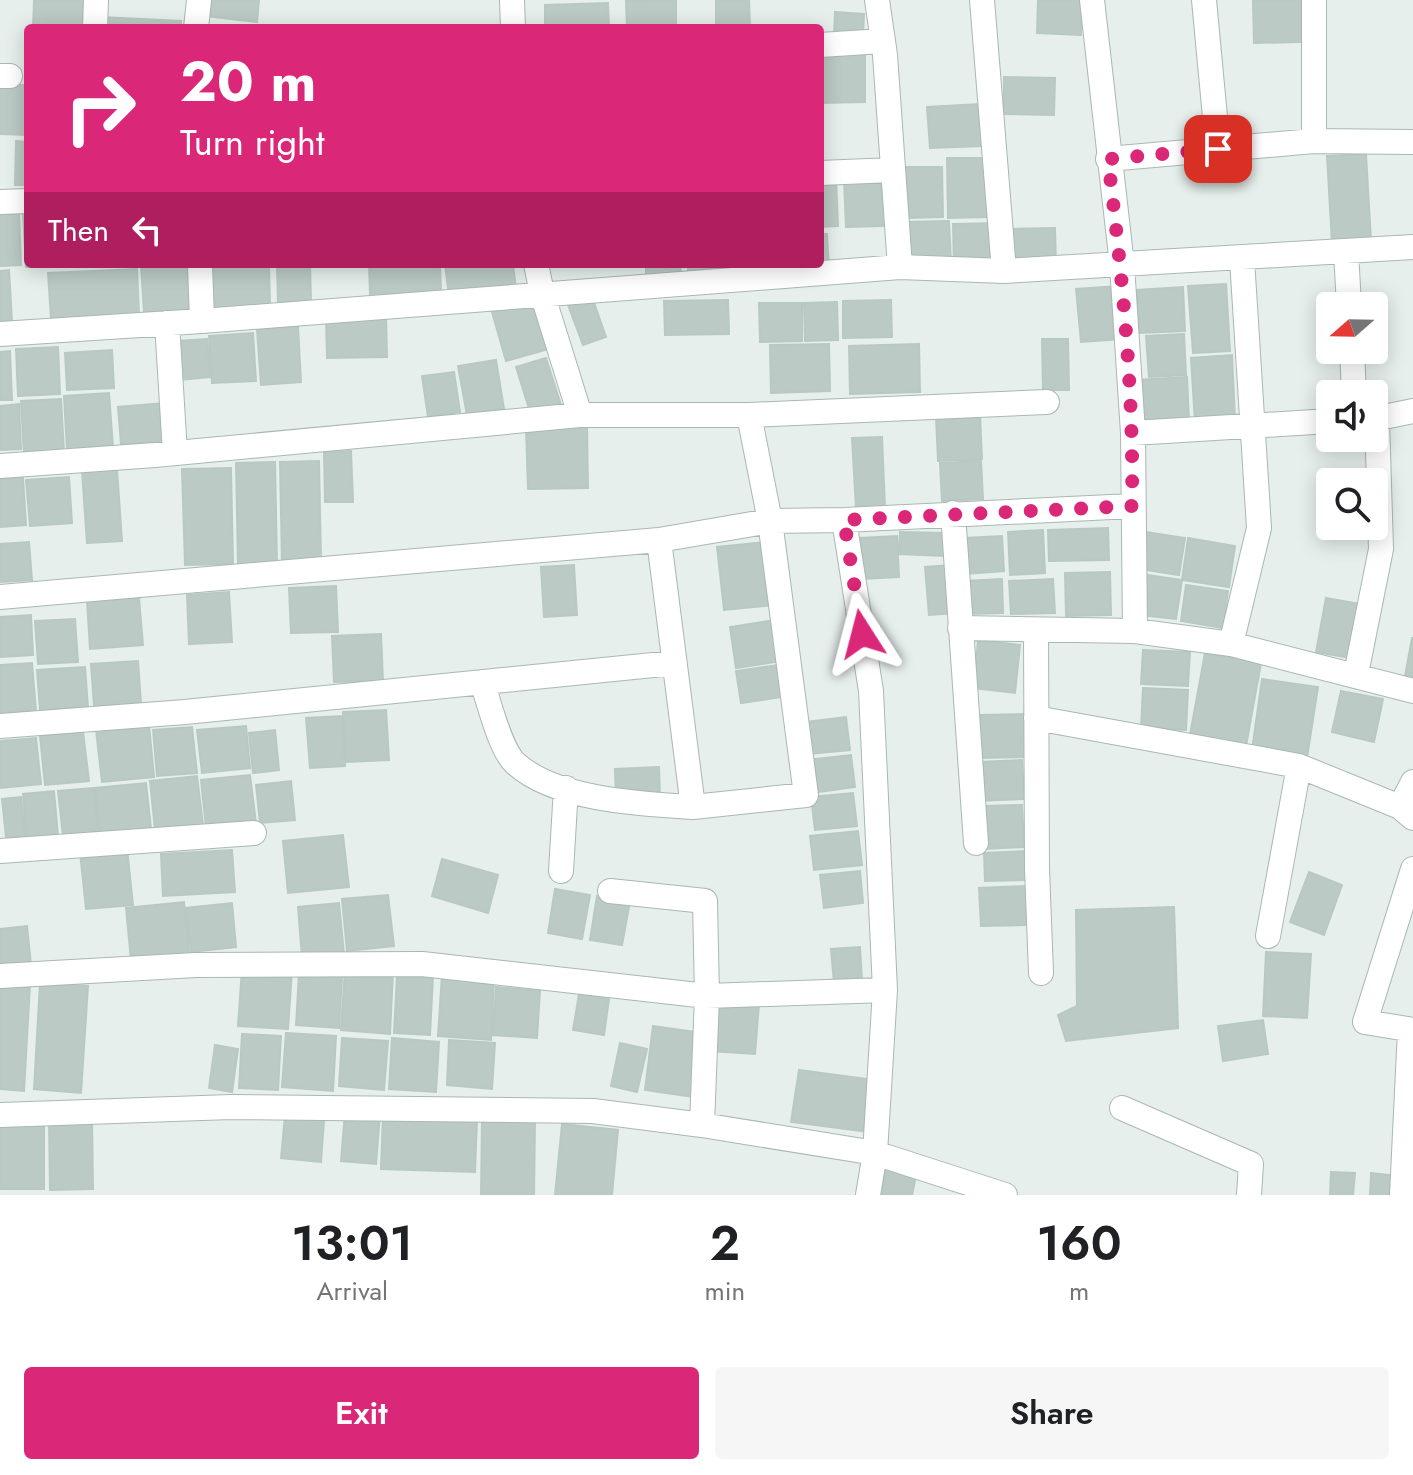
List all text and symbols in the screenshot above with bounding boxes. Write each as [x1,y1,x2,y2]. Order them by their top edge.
text: 20 m [180,41,317,122]
icon: right [48,56,152,160]
pin [1184,115,1252,183]
text: Turn right [180,116,325,168]
icon: arrive [1196,127,1240,171]
icon: left [125,208,169,252]
text: Then [48,209,109,252]
north arrow [1316,292,1388,364]
map controls [1316,292,1388,540]
button: sound [1316,380,1388,452]
button: search [1316,468,1388,540]
position arrow [820,592,904,676]
text: 13:01 [291,1209,413,1278]
text: 2 [710,1209,740,1278]
text: 160 [1036,1209,1122,1278]
text: Arrival [316,1272,388,1310]
text: min [704,1272,745,1310]
text: m [1069,1272,1089,1310]
button: Exit [24,1367,699,1459]
button: Share [715,1367,1389,1459]

